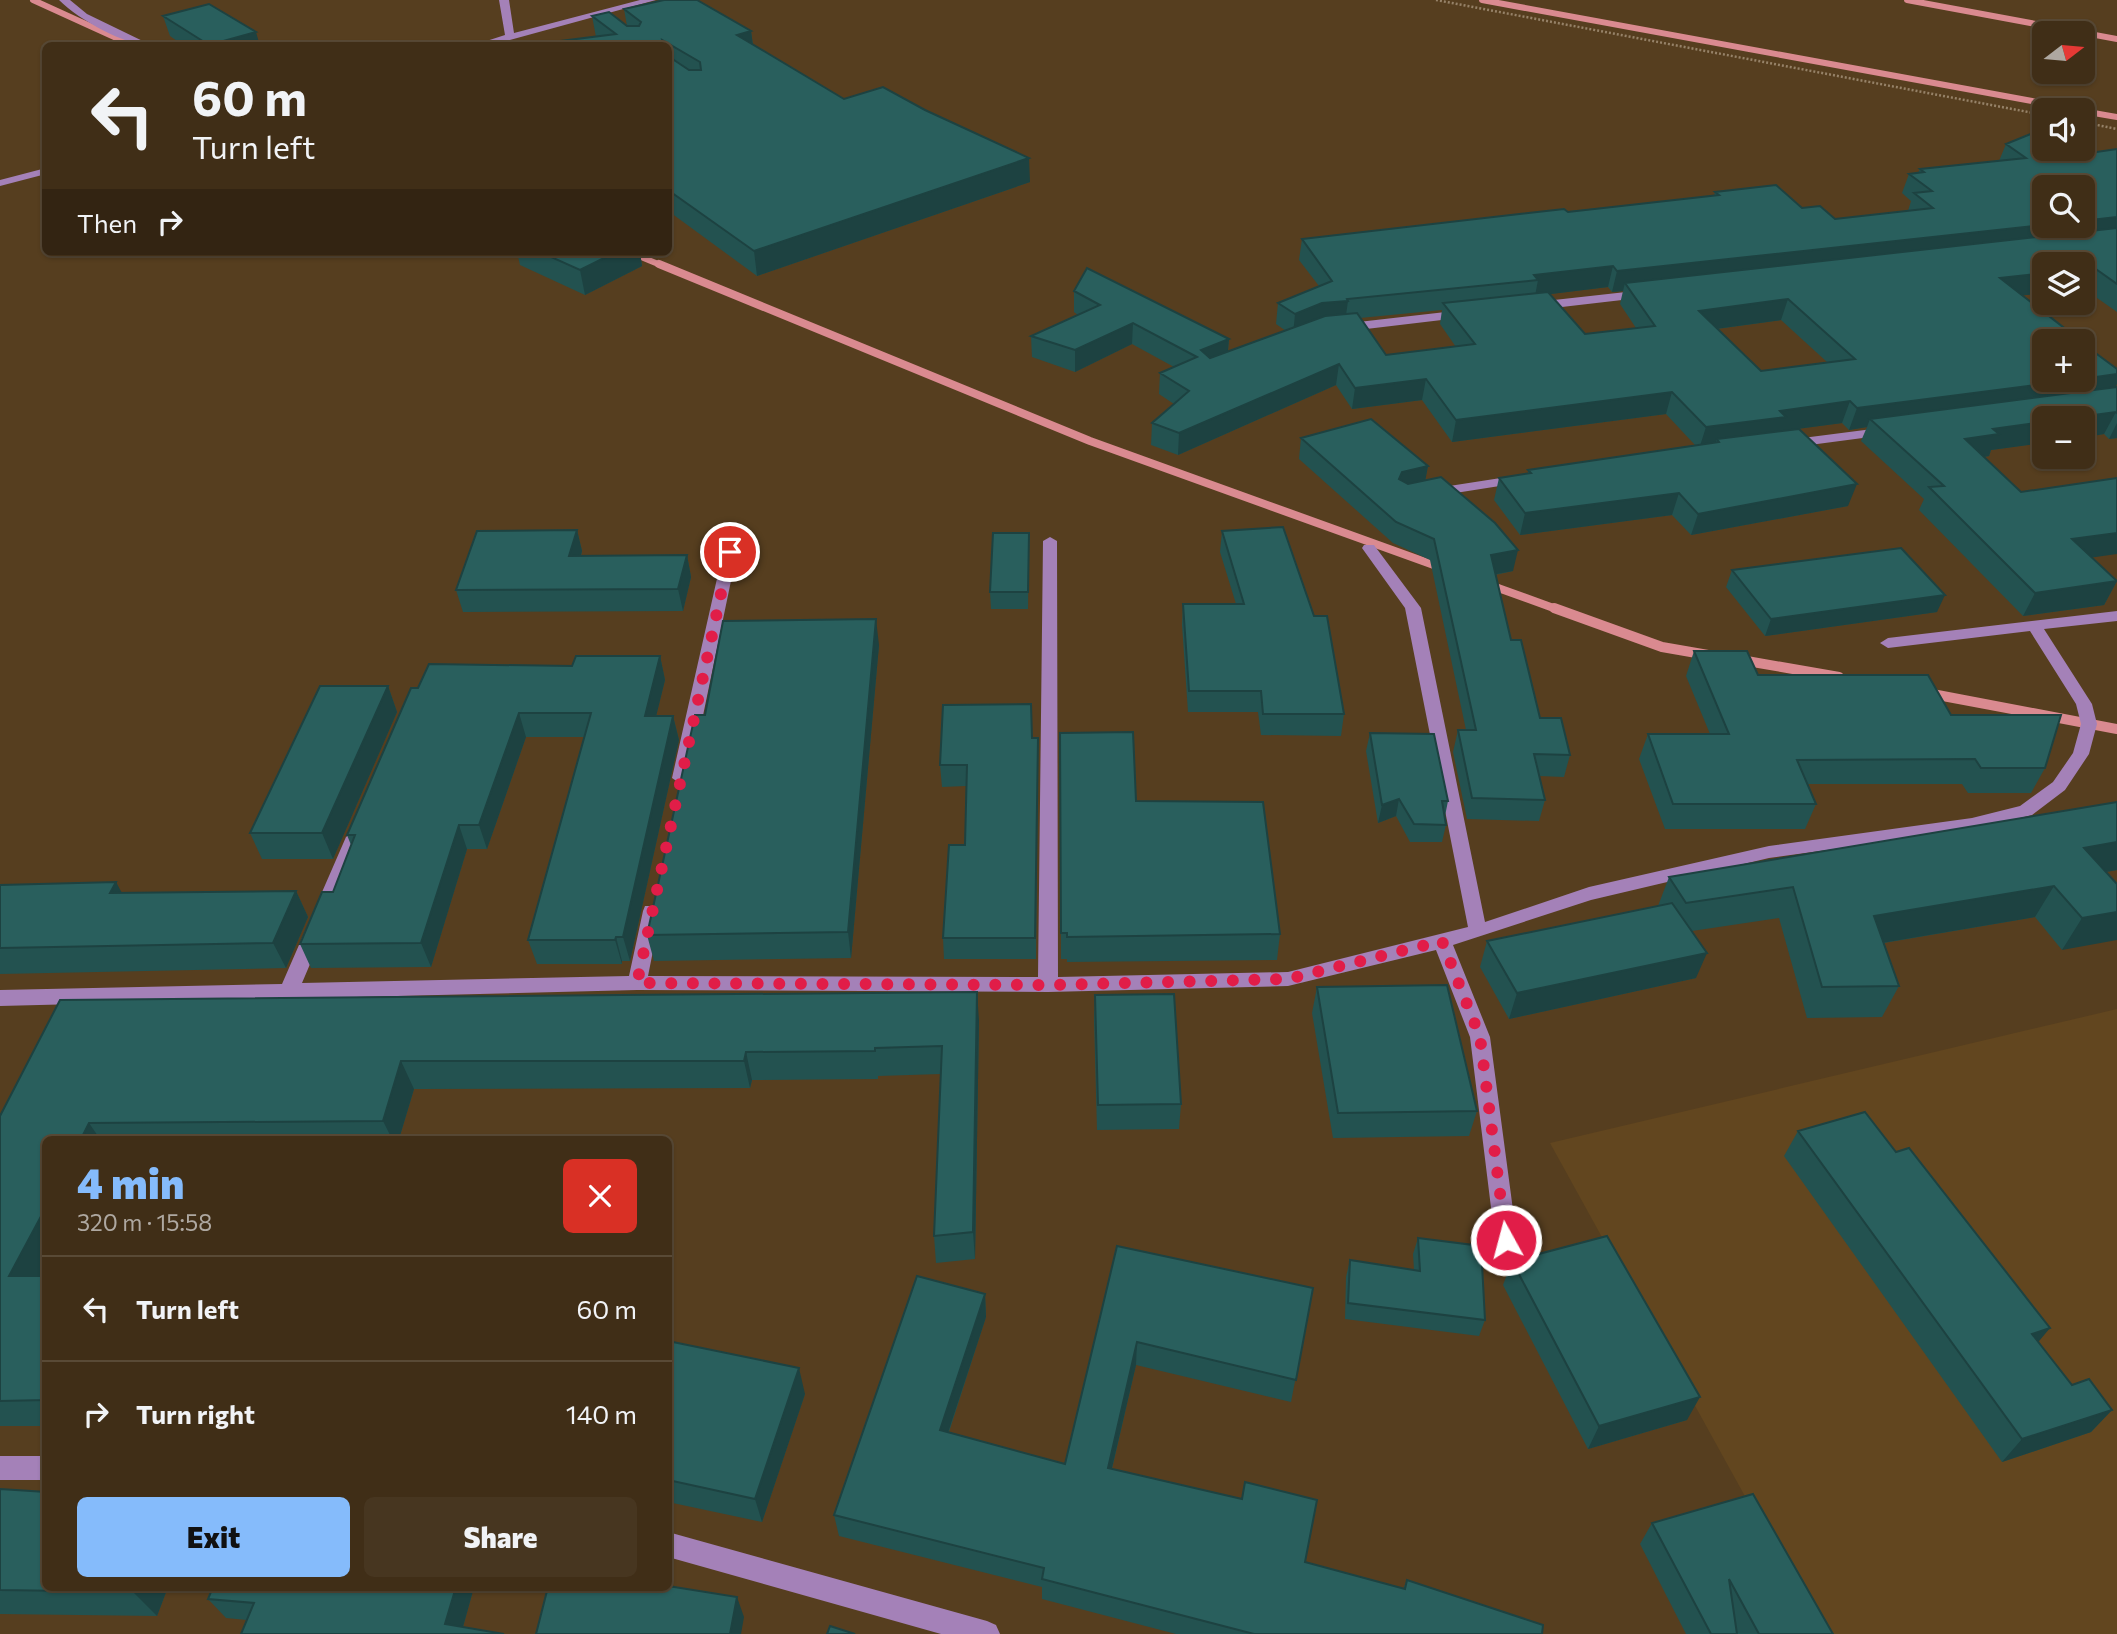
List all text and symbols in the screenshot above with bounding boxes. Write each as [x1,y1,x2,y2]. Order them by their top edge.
north arrow [2032,21,2095,84]
map controls [2032,21,2095,469]
text: 60 m [192,66,307,126]
icon: left [77,70,168,161]
button: sound [2032,98,2095,161]
text: Turn left [192,126,316,166]
button: search [2032,175,2095,238]
icon: right [151,203,189,241]
text: Then [77,207,137,238]
button: layers [2032,252,2095,315]
button: + [2032,329,2095,392]
button: − [2032,406,2095,469]
pin [700,522,760,582]
icon: arrive [711,533,749,571]
text: 4 min [77,1156,184,1208]
button: close [563,1159,637,1233]
position arrow [1469,1203,1543,1277]
text: 320 m · 15:58 [77,1208,212,1236]
icon: left [77,1290,115,1328]
text: Turn left [136,1293,239,1324]
text: 60 m [577,1293,637,1324]
icon: right [77,1395,115,1433]
text: Turn right [136,1398,255,1429]
text: 140 m [566,1398,637,1429]
button: Exit [77,1497,350,1577]
button: Share [364,1497,637,1577]

